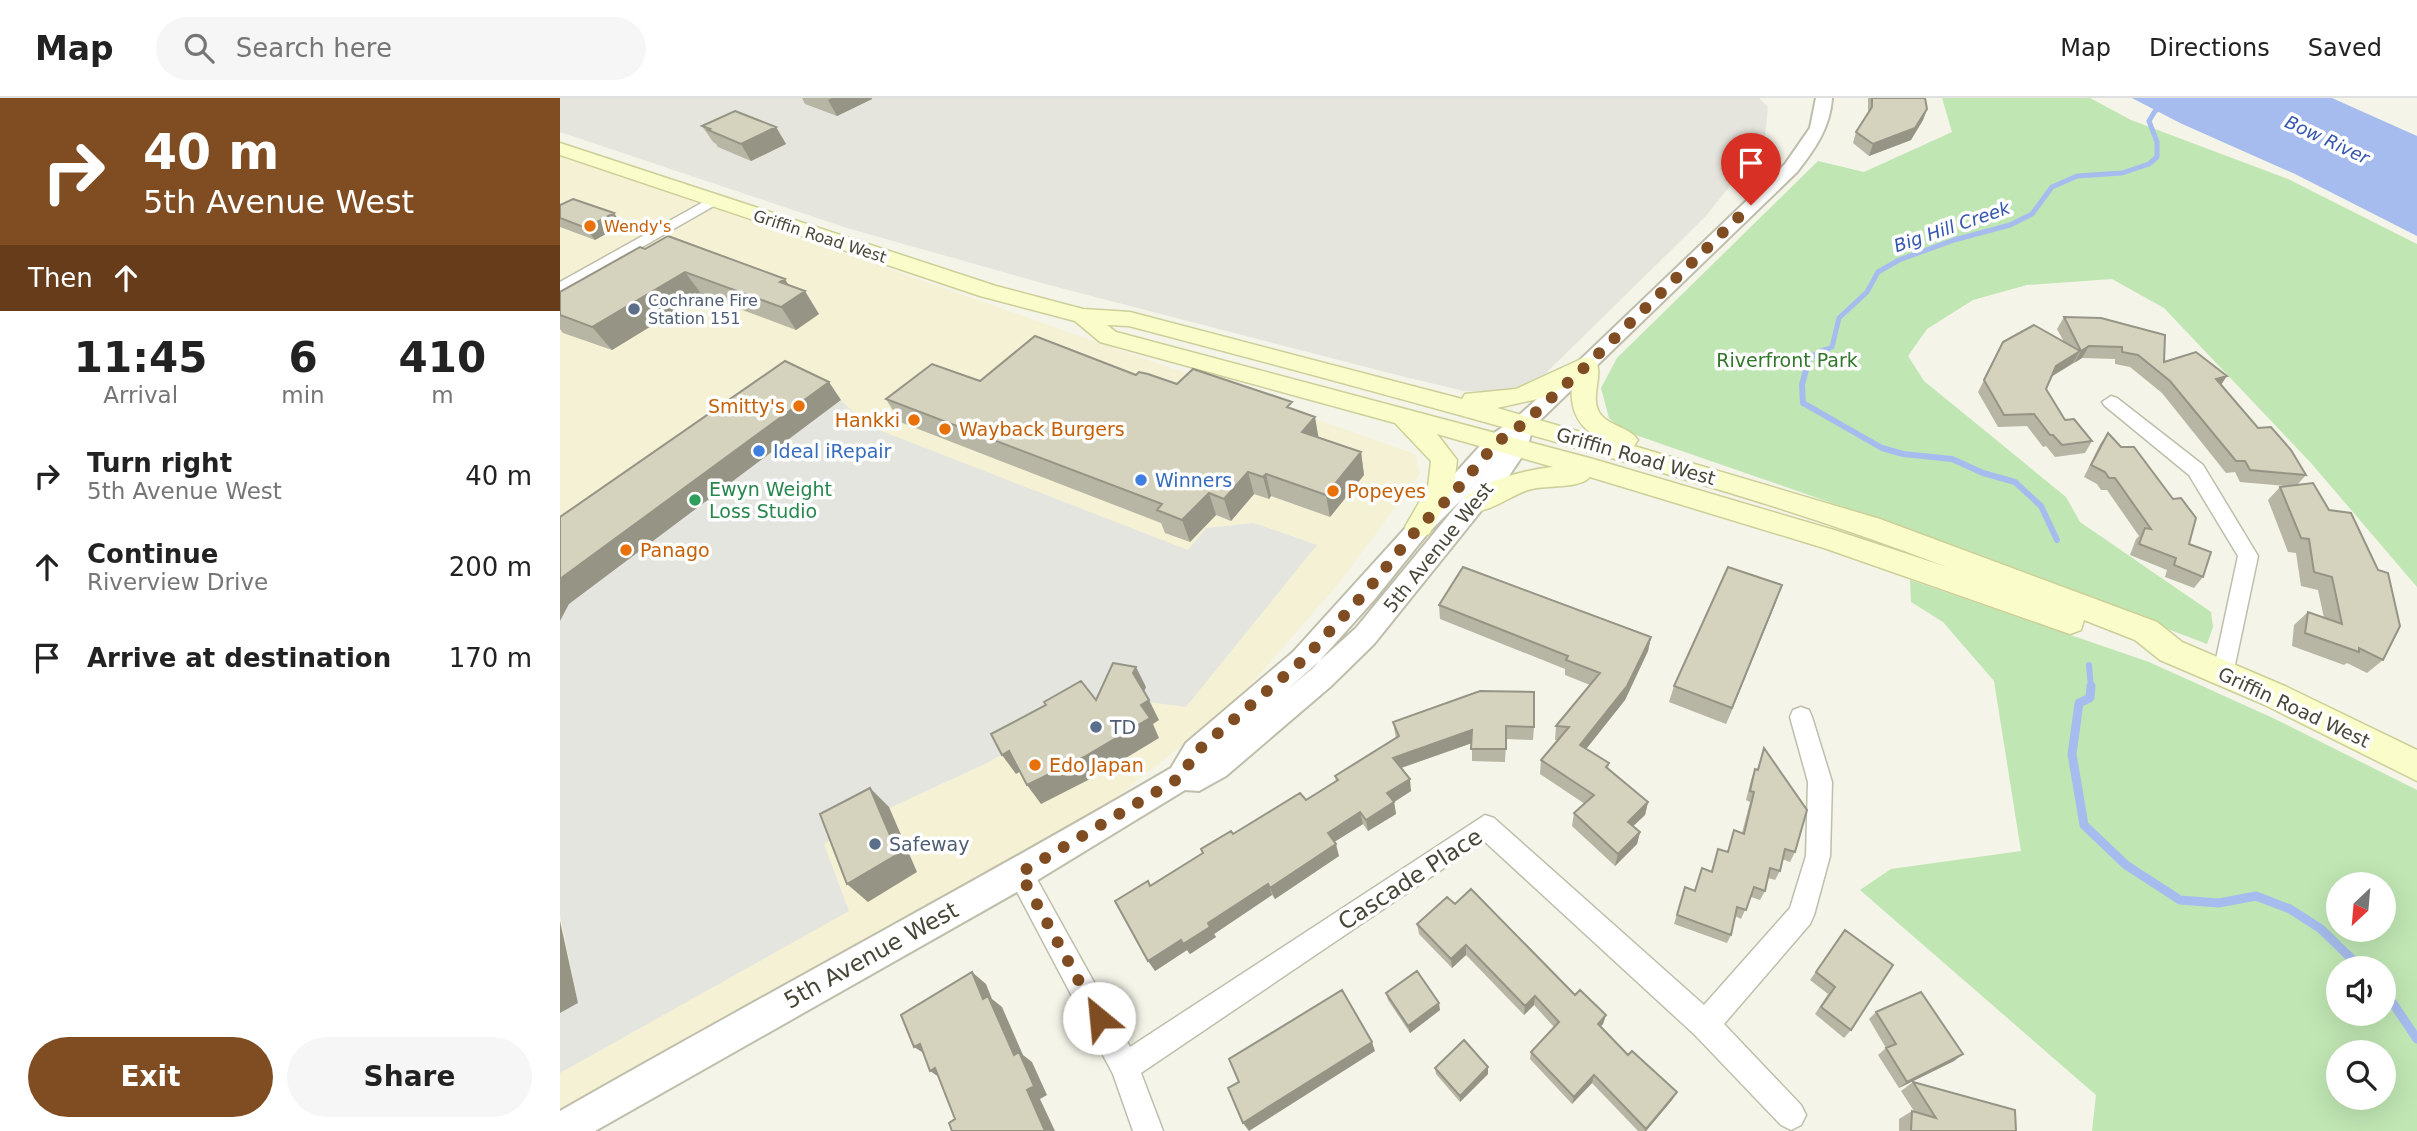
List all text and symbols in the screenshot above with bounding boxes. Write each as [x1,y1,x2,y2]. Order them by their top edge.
search box [156,17,646,80]
text: Map [35,29,114,68]
icon: search [180,29,218,67]
text: Search here [236,33,392,63]
text: Map [2060,34,2111,62]
text: Directions [2149,34,2270,62]
text: Saved [2308,34,2382,62]
water label: Bow River [2282,111,2374,169]
text: 40 m [143,124,279,181]
icon: right [28,126,119,217]
pin [1721,133,1781,205]
icon: arrive [1732,144,1770,182]
text: 5th Avenue West [143,183,414,221]
water label: Big Hill Creek [1891,196,2014,256]
street label: Griffin Road West [751,206,889,267]
place label: Wendy's [604,217,671,236]
marker: Wendy's [582,218,598,234]
icon: ahead [107,259,145,297]
text: Then [28,263,93,293]
place label: Cochrane Fire Station 151 [648,291,758,328]
marker: Cochrane Fire Station 151 [626,301,642,317]
text: 11:45 [74,333,208,382]
text: 6 [288,333,318,382]
text: 410 [399,333,486,382]
park label: Riverfront Park [1716,349,1858,371]
text: Arrival [103,382,178,408]
text: min [281,382,325,408]
text: m [431,382,454,408]
place label: Smitty's [708,395,785,417]
marker: Smitty's [791,398,807,414]
place label: Hankki [835,409,900,431]
marker: Hankki [906,412,922,428]
place label: Wayback Burgers [959,418,1125,440]
marker: Wayback Burgers [937,421,953,437]
street label: Griffin Road West [1554,423,1718,489]
place label: Ideal iRepair [773,440,892,462]
marker: Ideal iRepair [751,443,767,459]
text: Turn right [87,448,232,478]
icon: right [28,457,66,495]
text: 40 m [465,461,532,491]
place label: Winners [1155,469,1232,491]
marker: Winners [1133,472,1149,488]
text: 5th Avenue West [87,478,282,504]
place label: Ewyn Weight Loss Studio [709,478,832,522]
street label: 5th Avenue West [1379,478,1497,616]
place label: Popeyes [1347,480,1426,502]
marker: Popeyes [1325,483,1341,499]
marker: Ewyn Weight Loss Studio [687,492,703,508]
text: Continue [87,539,218,569]
place label: Panago [640,539,710,561]
marker: Panago [618,542,634,558]
icon: ahead [28,548,66,586]
text: 200 m [449,552,532,582]
text: Riverview Drive [87,569,268,595]
icon: arrive [28,639,66,677]
text: Arrive at destination [87,643,391,673]
text: 170 m [449,643,532,673]
street label: Griffin Road West [2215,662,2373,752]
place label: TD [1109,716,1136,738]
marker: TD [1088,719,1104,735]
place label: Edo Japan [1049,754,1144,776]
marker: Edo Japan [1027,757,1043,773]
street label: Cascade Place [1333,823,1487,935]
place label: Safeway [889,833,970,855]
marker: Safeway [867,836,883,852]
north arrow [2326,872,2396,942]
map controls [2326,872,2396,1110]
street label: 5th Avenue West [779,896,963,1014]
button: sound [2326,956,2396,1026]
position arrow [1062,981,1136,1055]
button: Exit [28,1037,273,1117]
button: Share [287,1037,532,1117]
button: search [2326,1040,2396,1110]

